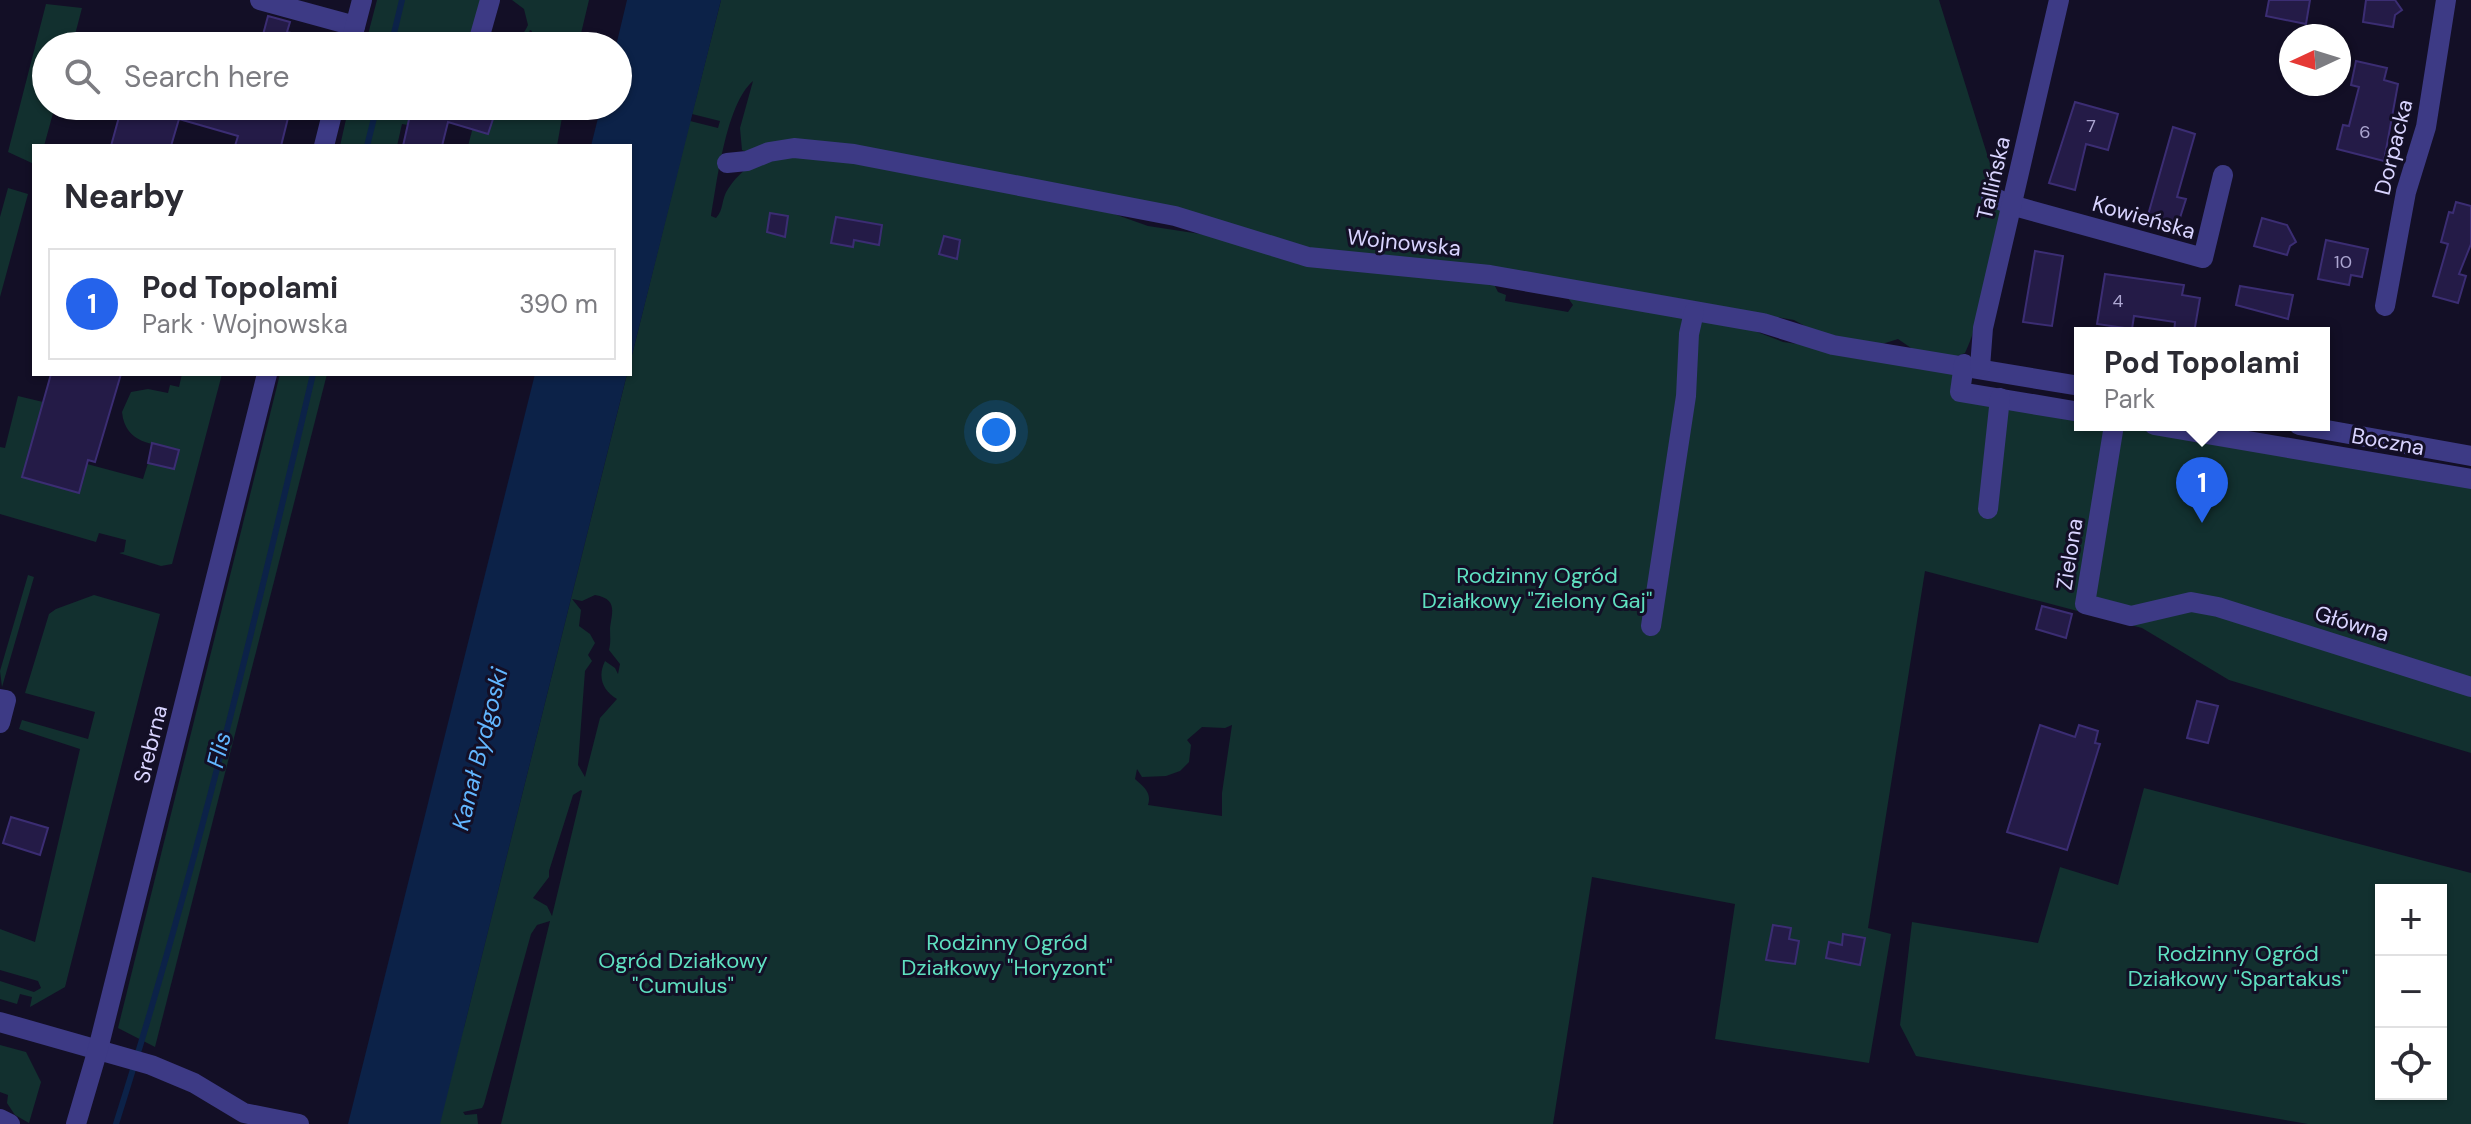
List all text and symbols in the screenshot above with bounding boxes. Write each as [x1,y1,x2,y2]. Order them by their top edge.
north arrow [2279,24,2351,96]
search box [32,32,632,120]
icon: search [60,54,104,98]
text: Search here [124,57,290,96]
street label: Dorpacka [2368,96,2419,198]
house number: 7 [2086,114,2096,138]
house number: 6 [2359,120,2371,144]
street label: Tallińska [1970,134,2017,223]
text: Nearby [64,174,184,219]
street label: Kowieńska [2089,189,2199,246]
street label: Wojnowska [1345,222,1462,263]
house number: 10 [2334,250,2352,274]
text: Pod Topolami [142,268,338,307]
text: 1 [87,287,97,321]
text: 390 m [519,287,598,321]
house number: 4 [2113,289,2124,313]
text: Park · Wojnowska [142,307,348,341]
popup [2074,327,2330,431]
text: Pod Topolami [2104,343,2300,382]
text: Park [2104,382,2155,416]
your location [976,412,1016,452]
street label: Boczna [2349,421,2427,462]
pin: 1 [2176,457,2228,523]
street label: Zielona [2050,516,2089,592]
park label: Rodzinny Ogród Działkowy "Zielony Gaj" [1422,561,1652,615]
street label: Główna [2311,598,2393,648]
water label: Kanał Bydgoski [444,663,515,833]
street label: Srebrna [127,702,174,786]
water label: Flis [199,729,238,771]
map controls [2375,884,2447,1100]
button: + [2375,884,2447,956]
park label: Rodzinny Ogród Działkowy "Horyzont" [901,928,1113,982]
park label: Rodzinny Ogród Działkowy "Spartakus" [2128,939,2348,993]
park label: Ogród Działkowy "Cumulus" [598,946,768,1000]
button: − [2375,956,2447,1028]
button: locate [2375,1028,2447,1100]

